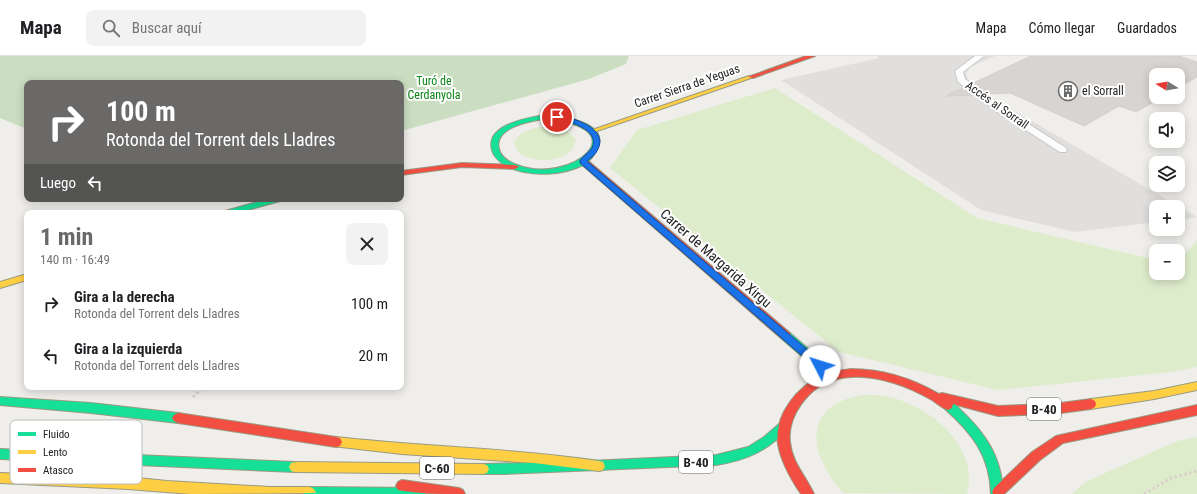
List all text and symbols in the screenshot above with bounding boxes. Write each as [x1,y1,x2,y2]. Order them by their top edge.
search box [86,10,366,46]
text: Mapa [20,16,62,39]
icon: search [100,17,122,39]
text: Buscar aquí [132,19,202,37]
text: Mapa [976,20,1007,36]
text: Cómo llegar [1029,20,1095,36]
text: Guardados [1117,20,1177,36]
street label: Carrer Sierra de Yeguas [632,61,742,111]
north arrow [1149,68,1185,104]
map controls [1149,68,1185,280]
park label: Turó de Cerdanyola [408,74,461,102]
street label: Accés al Sorrall [963,78,1031,132]
building icon: el Sorrall [1057,80,1079,102]
place label: el Sorrall [1082,84,1124,98]
text: 100 m [106,95,176,128]
icon: right [40,96,92,148]
pin [540,100,574,134]
icon: arrive [546,106,568,128]
button: sound [1149,112,1185,148]
text: Rotonda del Torrent dels Lladres [106,129,335,150]
button: layers [1149,156,1185,192]
icon: left [84,172,106,194]
text: Luego [40,174,76,192]
button: + [1149,200,1185,236]
street label: Carrer de Margarida Xirgu [657,205,775,311]
text: 1 min [40,223,93,251]
button: close [346,223,388,265]
button: − [1149,244,1185,280]
text: 140 m · 16:49 [40,252,110,267]
text: Gira a la derecha [74,288,175,306]
icon: right [40,293,62,315]
text: 100 m [351,295,388,313]
text: Rotonda del Torrent dels Lladres [74,306,240,321]
text: Gira a la izquierda [74,340,182,358]
icon: left [40,345,62,367]
position arrow [799,345,841,387]
text: 20 m [358,347,388,365]
text: Rotonda del Torrent dels Lladres [74,358,240,373]
road number: B-40 [1027,398,1061,420]
legend [10,420,142,484]
text: Fluido [43,428,70,441]
text: Lento [43,446,68,459]
road number: B-40 [679,451,713,473]
road number: C-60 [420,457,454,479]
text: Atasco [43,464,74,477]

